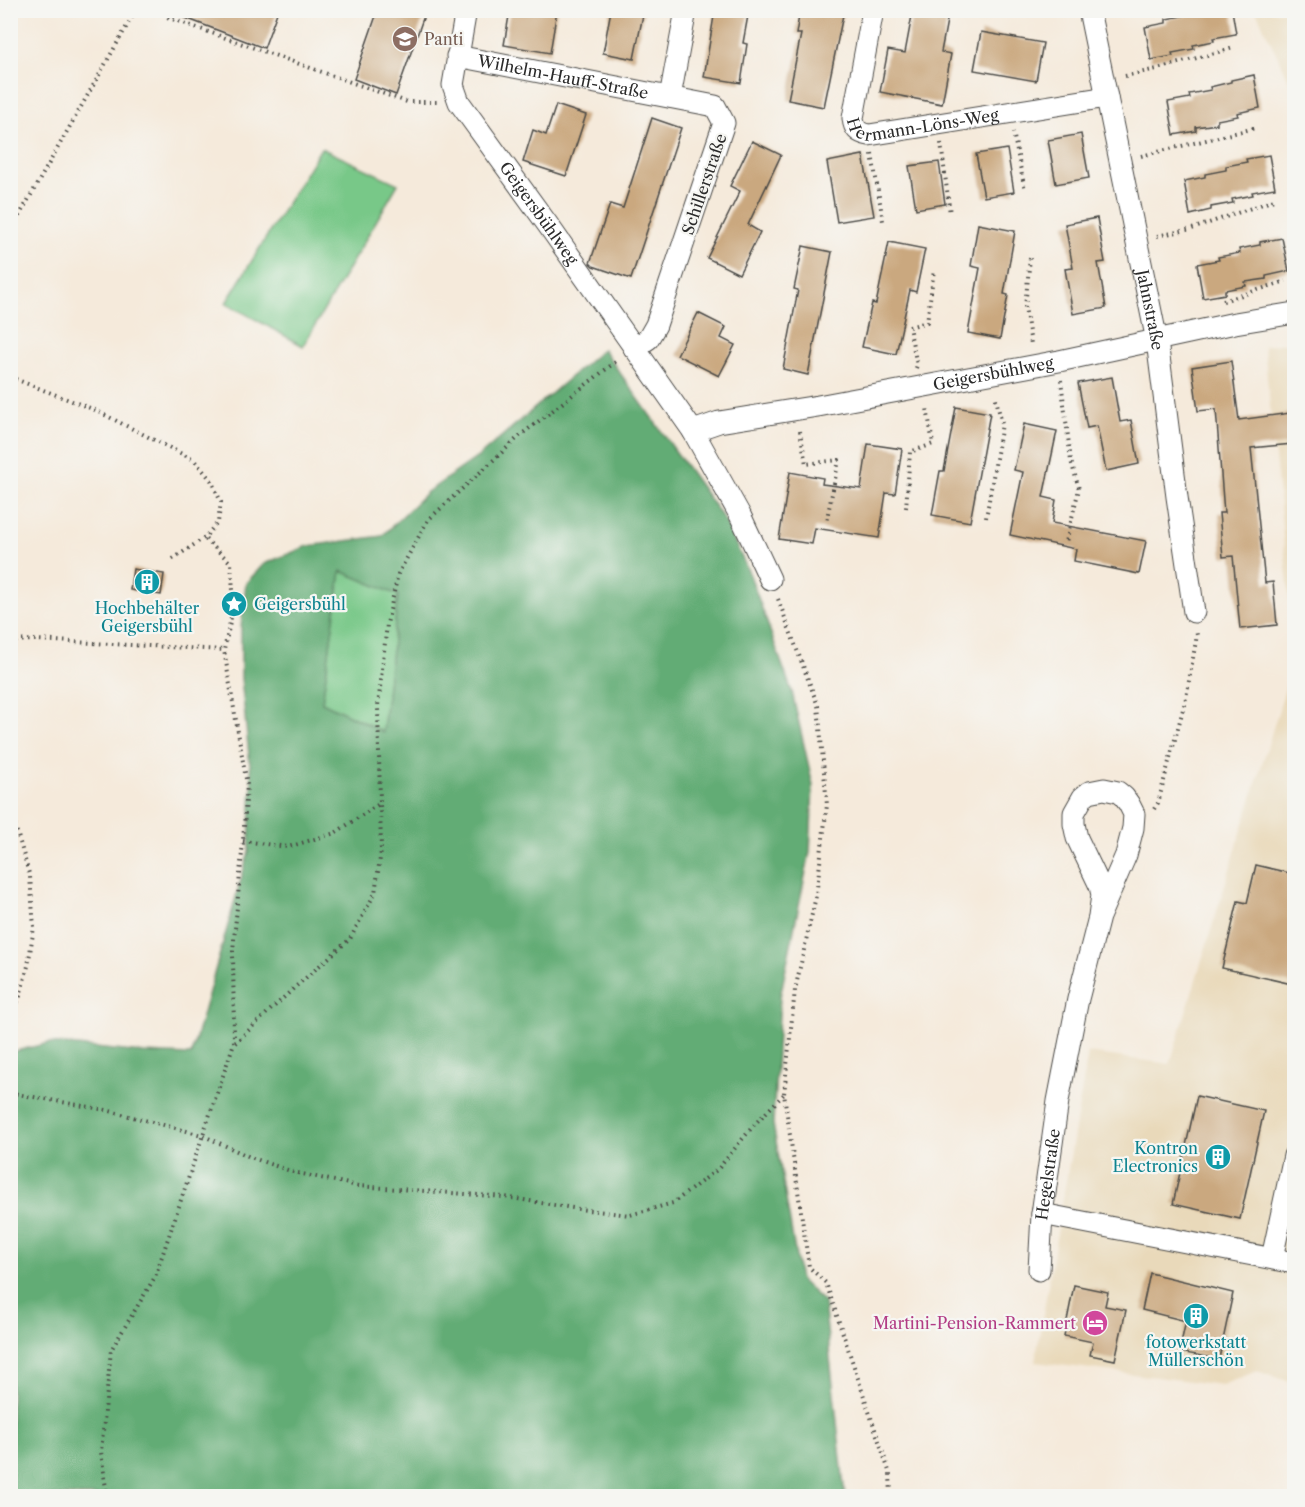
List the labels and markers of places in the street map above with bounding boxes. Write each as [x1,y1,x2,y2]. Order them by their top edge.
school or university icon: Panti [390,24,420,54]
place label: Panti [424,29,463,49]
building icon: Hochbehälter Geigersbühl [132,567,162,597]
place icon: Geigersbühl [219,589,249,619]
place label: Geigersbühl [254,594,346,614]
place label: Hochbehälter Geigersbühl [95,598,200,636]
place label: Kontron Electronics [1113,1138,1198,1176]
building icon: Kontron Electronics [1203,1142,1233,1172]
building icon: fotowerkstatt Müllerschön [1181,1301,1211,1331]
hotel icon: Martini-Pension-Rammert [1080,1308,1110,1338]
place label: Martini-Pension-Rammert [873,1313,1076,1333]
place label: fotowerkstatt Müllerschön [1146,1332,1247,1370]

